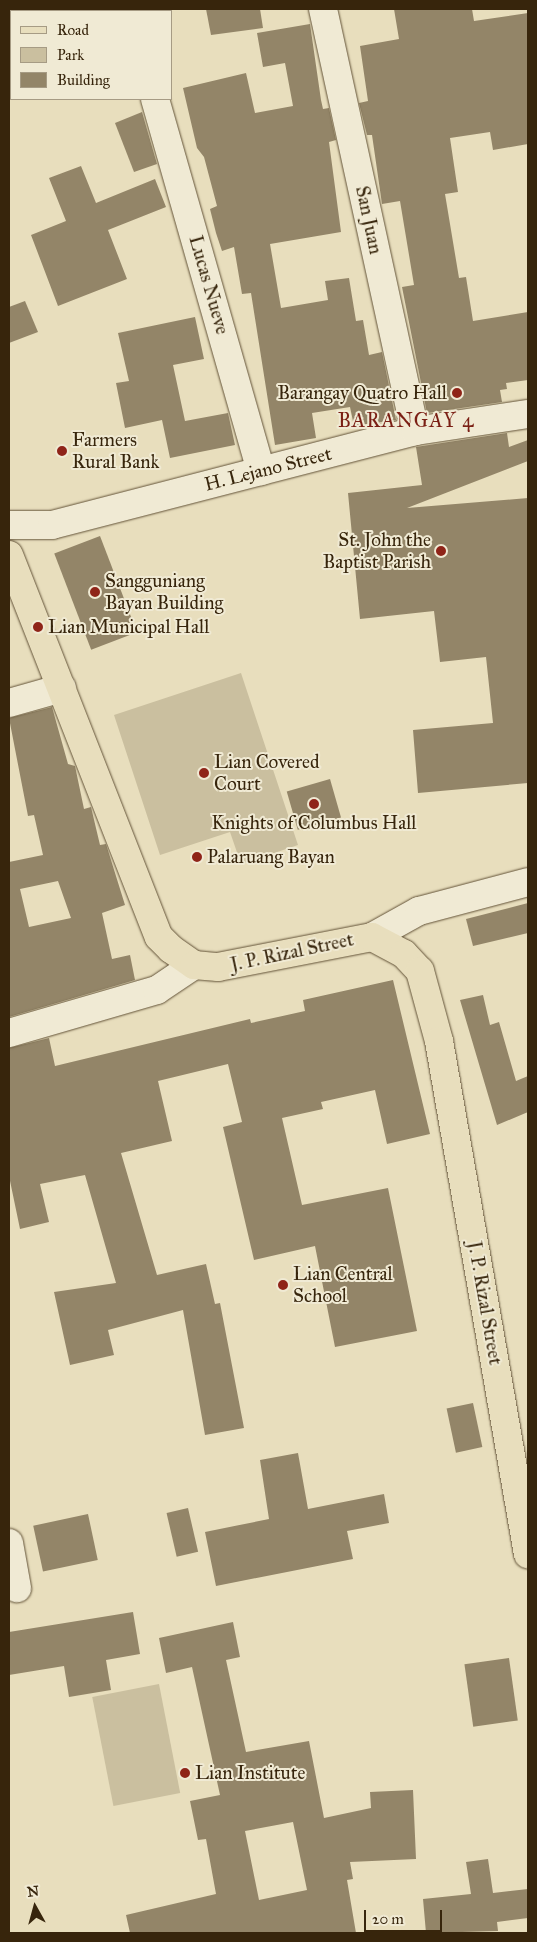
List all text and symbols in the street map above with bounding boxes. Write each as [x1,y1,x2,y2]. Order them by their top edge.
legend [10,10,172,100]
text: Road [57,21,89,39]
text: Park [57,46,84,64]
text: Building [57,71,110,89]
street label: San Juan [351,184,387,256]
street label: Lucas Nueve [184,233,234,337]
place label: Barangay Quatro Hall [277,382,447,404]
marker: Barangay Quatro Hall [451,387,463,399]
district label: BARANGAY 4 [336,408,476,432]
place label: Farmers Rural Bank [72,429,159,473]
street label: H. Lejano Street [202,442,334,496]
marker: Farmers Rural Bank [56,445,68,457]
place label: St. John the Baptist Parish [323,529,431,573]
marker: St. John the Baptist Parish [435,545,447,557]
place label: Sangguniang Bayan Building [105,570,223,614]
marker: Sangguniang Bayan Building [89,586,101,598]
place label: Lian Municipal Hall [48,616,209,638]
marker: Lian Municipal Hall [32,621,44,633]
place label: Lian Covered Court [214,751,319,795]
marker: Lian Covered Court [198,767,210,779]
marker: Knights of Columbus Hall [308,798,320,810]
place label: Knights of Columbus Hall [212,812,416,834]
place label: Palaruang Bayan [207,846,335,868]
marker: Palaruang Bayan [191,851,203,863]
street label: J. P. Rizal Street [228,928,356,976]
street label: J. P. Rizal Street [463,1239,507,1367]
place label: Lian Central School [293,1263,393,1307]
marker: Lian Central School [277,1279,289,1291]
place label: Lian Institute [195,1762,305,1784]
marker: Lian Institute [179,1767,191,1779]
north arrow [10,1882,60,1932]
text: N [26,1882,40,1901]
scale bar [367,1900,444,1932]
text: 20 m [372,1910,404,1928]

